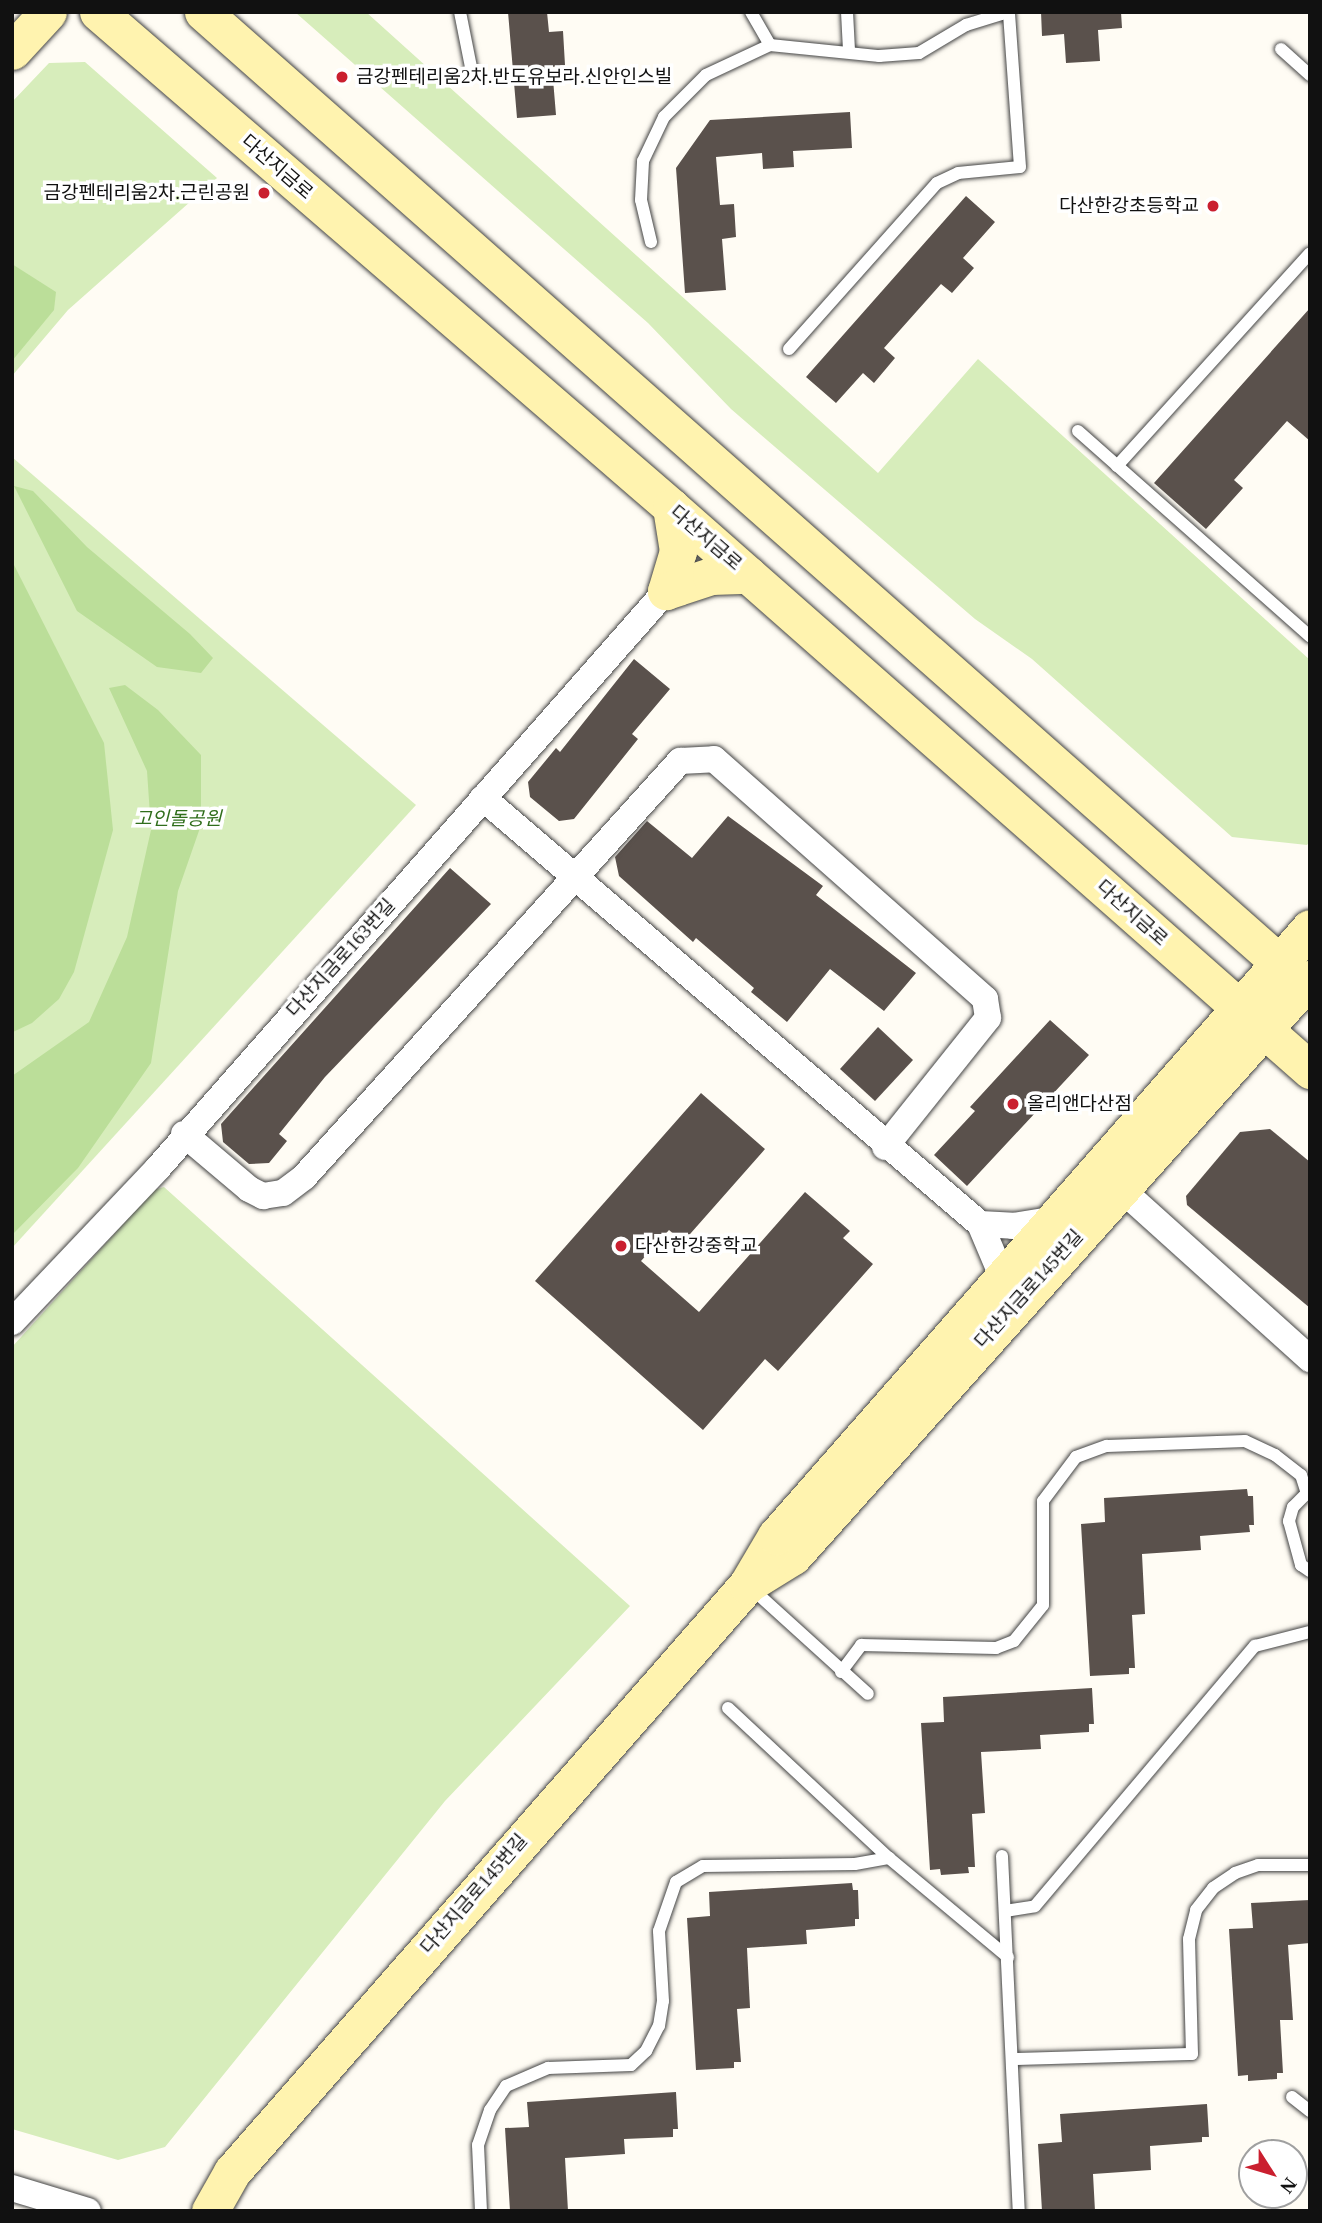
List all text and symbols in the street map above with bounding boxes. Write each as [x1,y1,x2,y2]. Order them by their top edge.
place label: 금강펜테리움2차.반도유보라.신안인스빌 [356,66,672,88]
marker: 금강펜테리움2차.반도유보라.신안인스빌 [334,69,350,85]
street label: 다산지금로 [237,130,317,204]
place label: 금강펜테리움2차.근린공원 [43,182,250,204]
marker: 금강펜테리움2차.근린공원 [256,185,272,201]
place label: 다산한강초등학교 [1059,195,1199,217]
marker: 다산한강초등학교 [1205,198,1221,214]
street label: 다산지금로 [666,501,746,575]
park label: 고인돌공원 [134,808,222,830]
street label: 다산지금로 [1092,875,1172,951]
street label: 다산지금로163번길 [282,894,400,1022]
place label: 올리앤다산점 [1027,1093,1132,1115]
marker: 올리앤다산점 [1005,1096,1021,1112]
street label: 다산지금로145번길 [970,1225,1088,1353]
place label: 다산한강중학교 [635,1235,757,1257]
marker: 다산한강중학교 [613,1238,629,1254]
street label: 다산지금로145번길 [416,1830,532,1958]
north arrow [1238,2139,1308,2209]
text: N [1276,2174,1301,2198]

